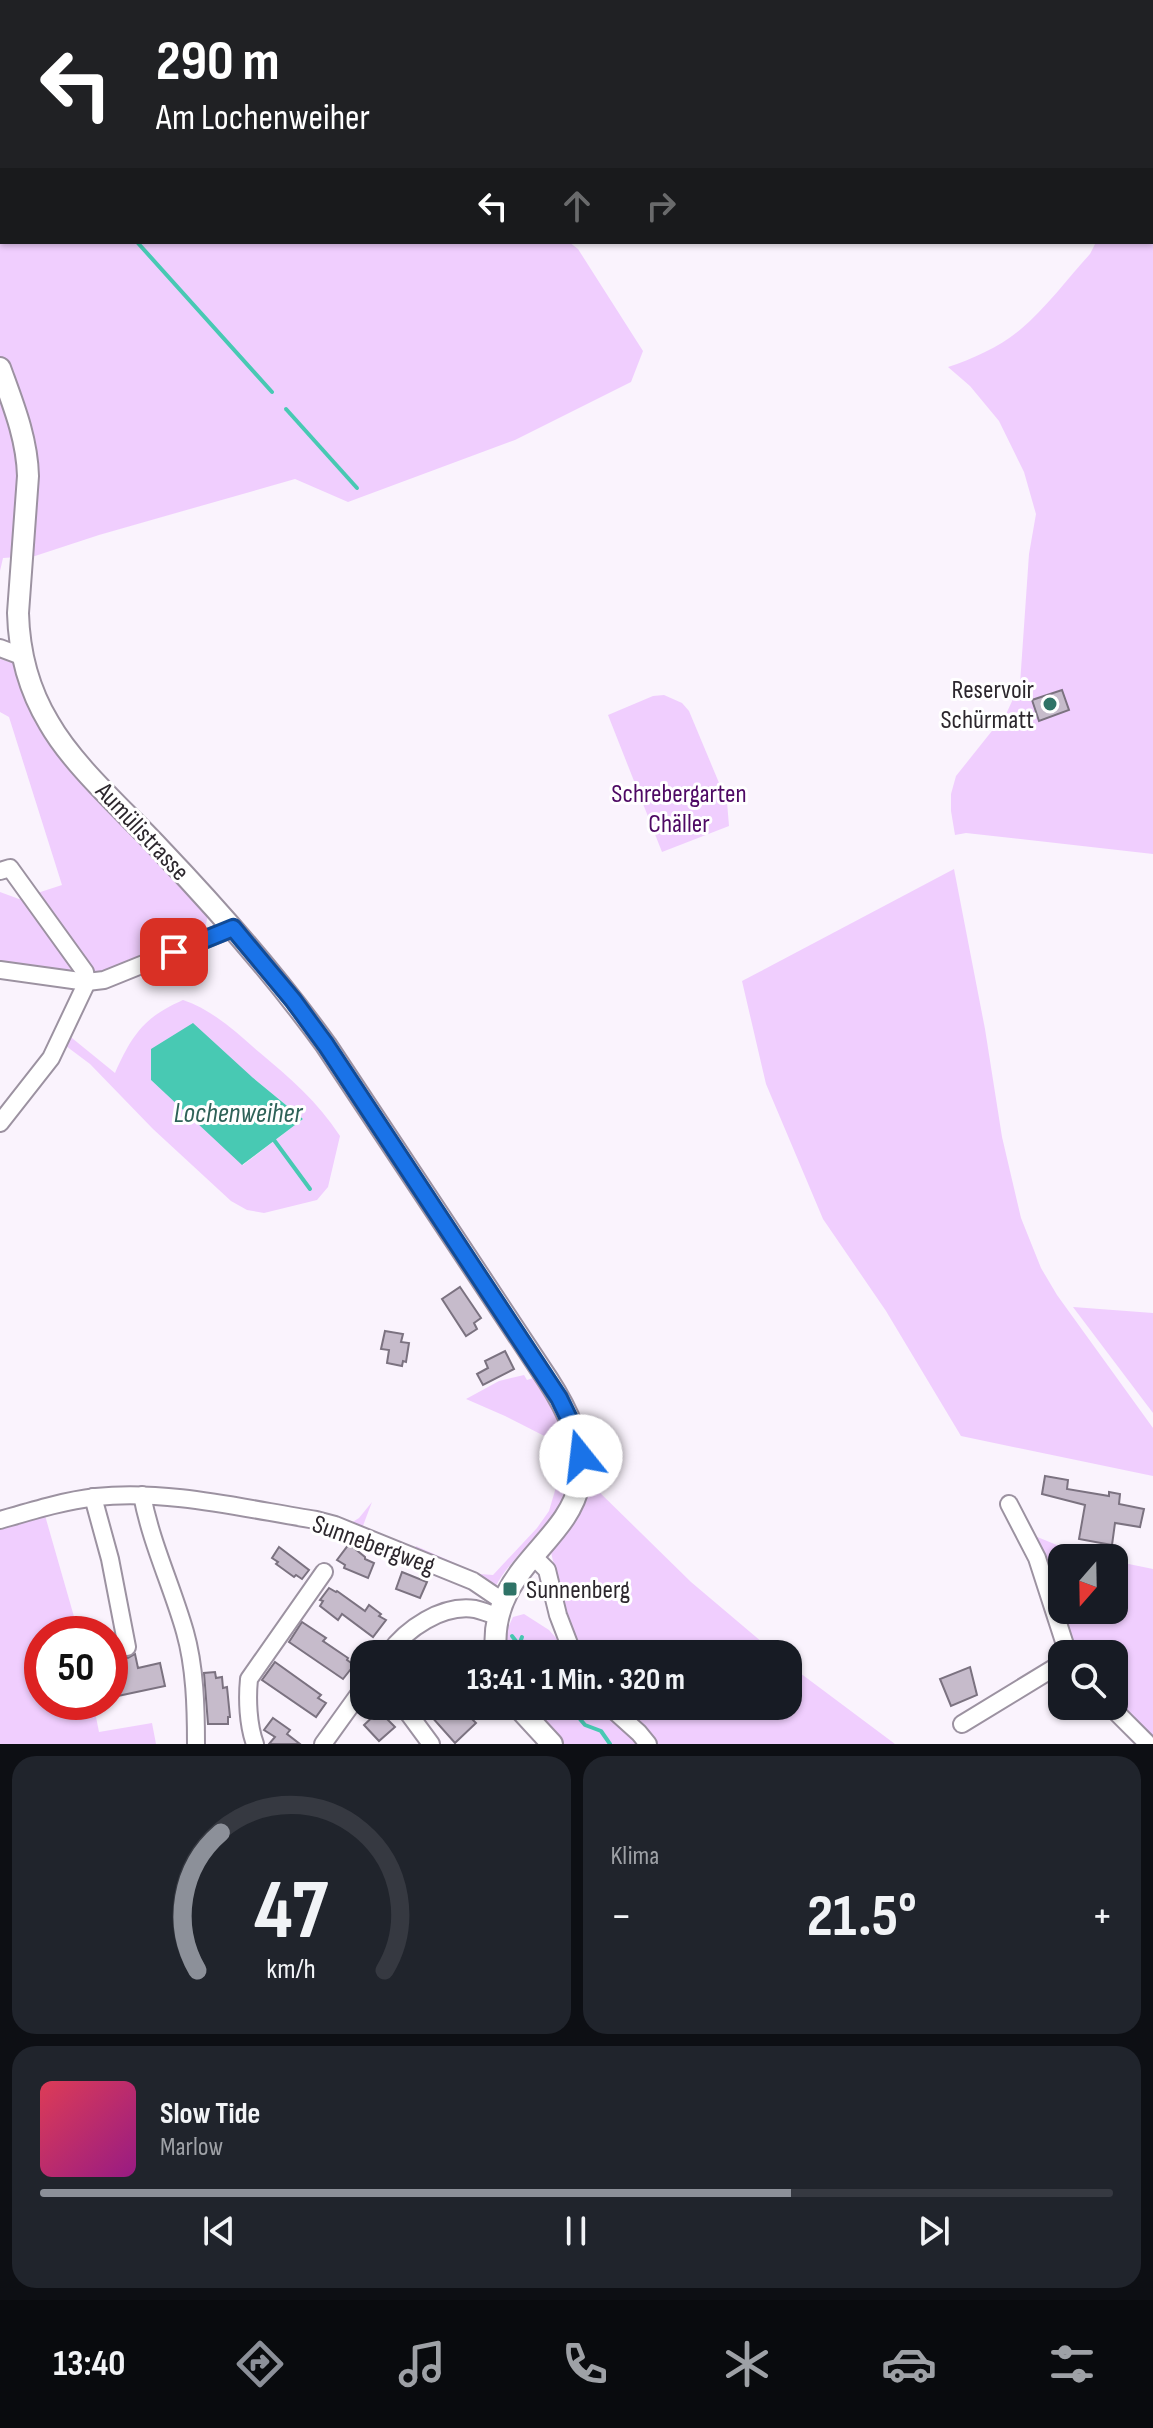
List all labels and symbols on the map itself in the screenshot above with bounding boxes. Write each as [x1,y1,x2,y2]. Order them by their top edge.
place label: Reservoir Schürmatt [940,675,1035,736]
marker: Reservoir Schürmatt [1041,695,1059,713]
street label: Aumülistrasse [88,776,195,888]
park label: Schrebergarten Chäller [611,779,747,840]
pin [140,918,208,986]
water label: Lochenweiher [174,1097,303,1130]
position arrow [539,1414,623,1498]
street label: Sunnebergweg [308,1509,439,1582]
north arrow [1048,1544,1128,1624]
place label: Sunnenberg [526,1575,630,1606]
marker: Sunnenberg [501,1580,519,1598]
speed limit sign: 50 [24,1616,128,1720]

